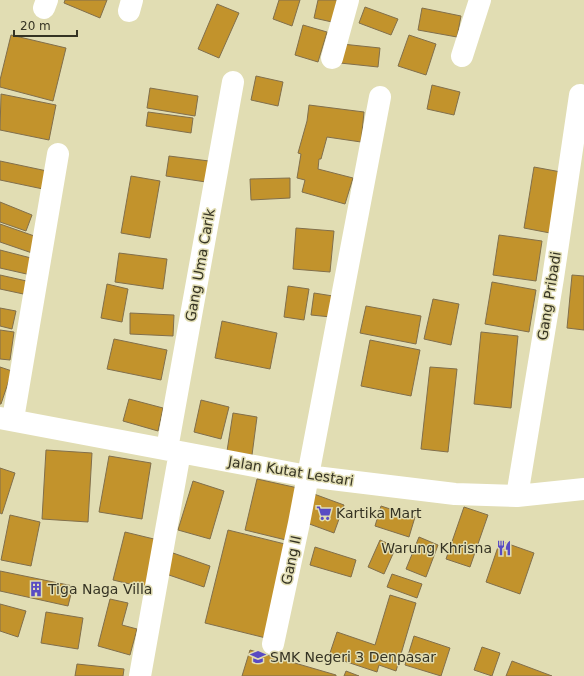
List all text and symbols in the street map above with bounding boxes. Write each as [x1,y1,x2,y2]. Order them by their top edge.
scale bar [14,12,77,38]
text: 20 m [20,19,51,33]
street label: Gang Uma Carik [182,206,218,323]
street label: Gang Pribadi [534,250,564,342]
street label: Jalan Kutat Lestari [226,453,355,489]
supermarket icon: Kartika Mart [315,504,333,522]
place label: Kartika Mart [336,505,422,521]
street label: Gang II [278,534,304,586]
restaurant icon: Warung Khrisna [495,539,513,557]
place label: Warung Khrisna [381,540,492,556]
building icon: Tiga Naga Villa [27,580,45,598]
place label: Tiga Naga Villa [47,581,152,597]
school or university icon: SMK Negeri 3 Denpasar [249,648,267,666]
place label: SMK Negeri 3 Denpasar [270,649,436,665]

